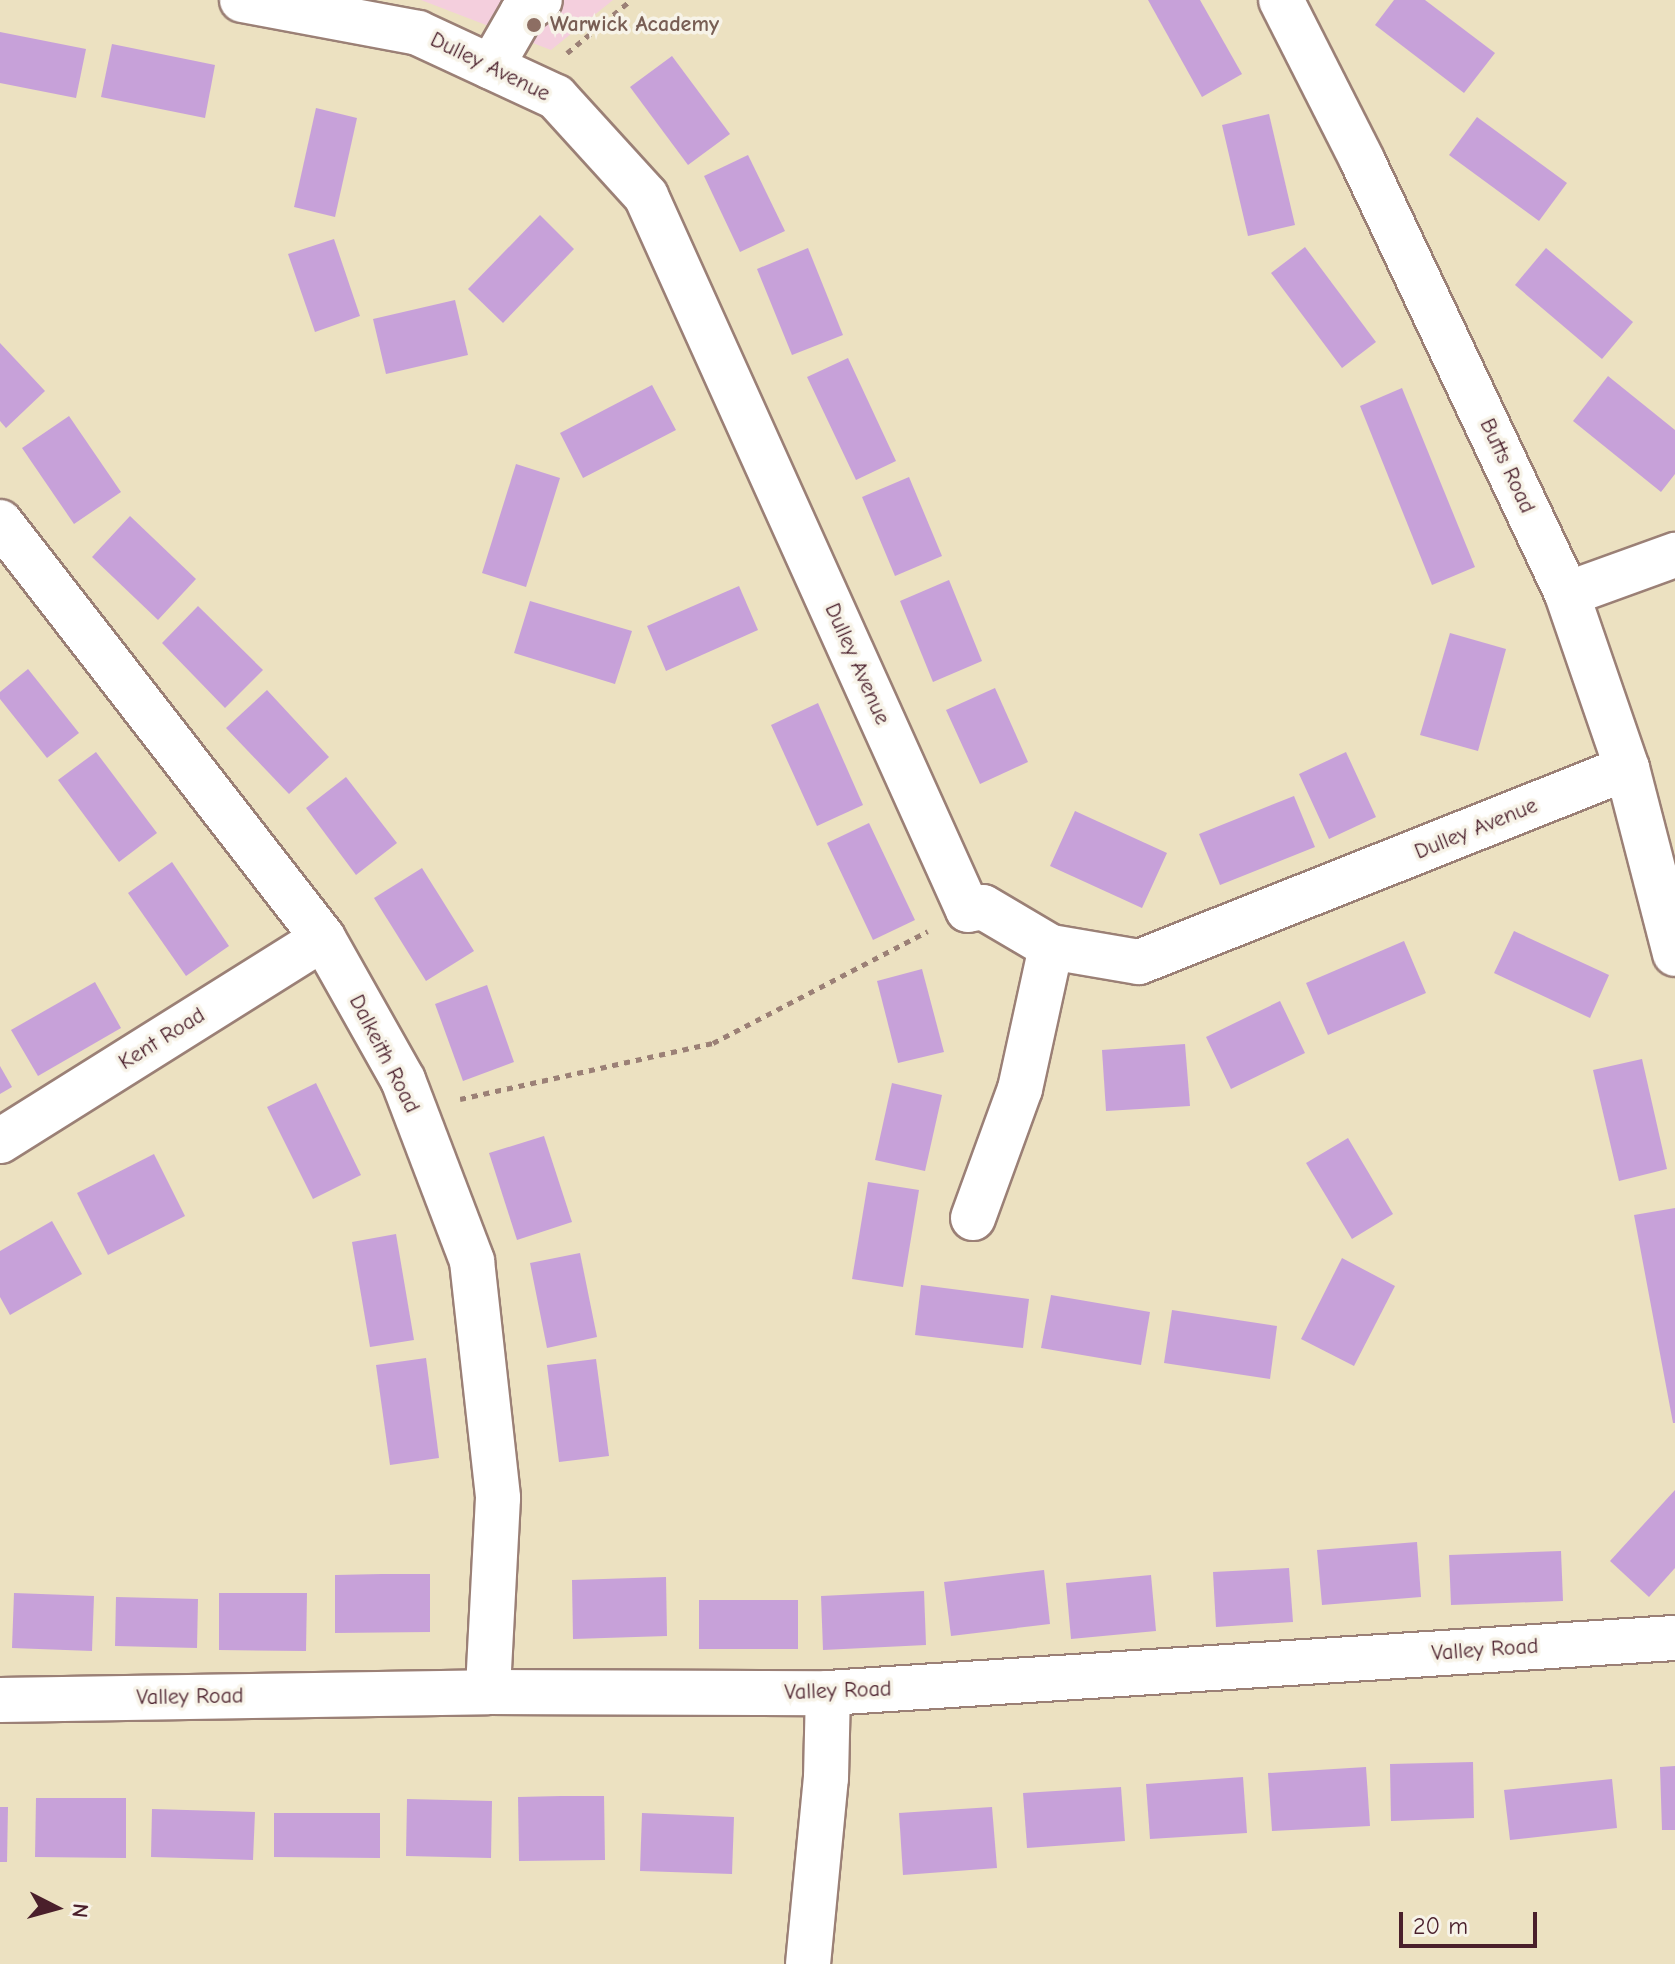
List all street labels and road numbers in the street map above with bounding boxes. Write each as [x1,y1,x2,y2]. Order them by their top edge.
street label: Dulley Avenue [426,27,554,107]
street label: Butts Road [1474,414,1540,518]
street label: Dulley Avenue [819,599,895,729]
street label: Dulley Avenue [1411,792,1541,866]
street label: Dalkeith Road [343,990,425,1118]
street label: Kent Road [114,1002,210,1076]
street label: Valley Road [1431,1633,1539,1667]
street label: Valley Road [784,1676,892,1706]
street label: Valley Road [136,1683,244,1711]

